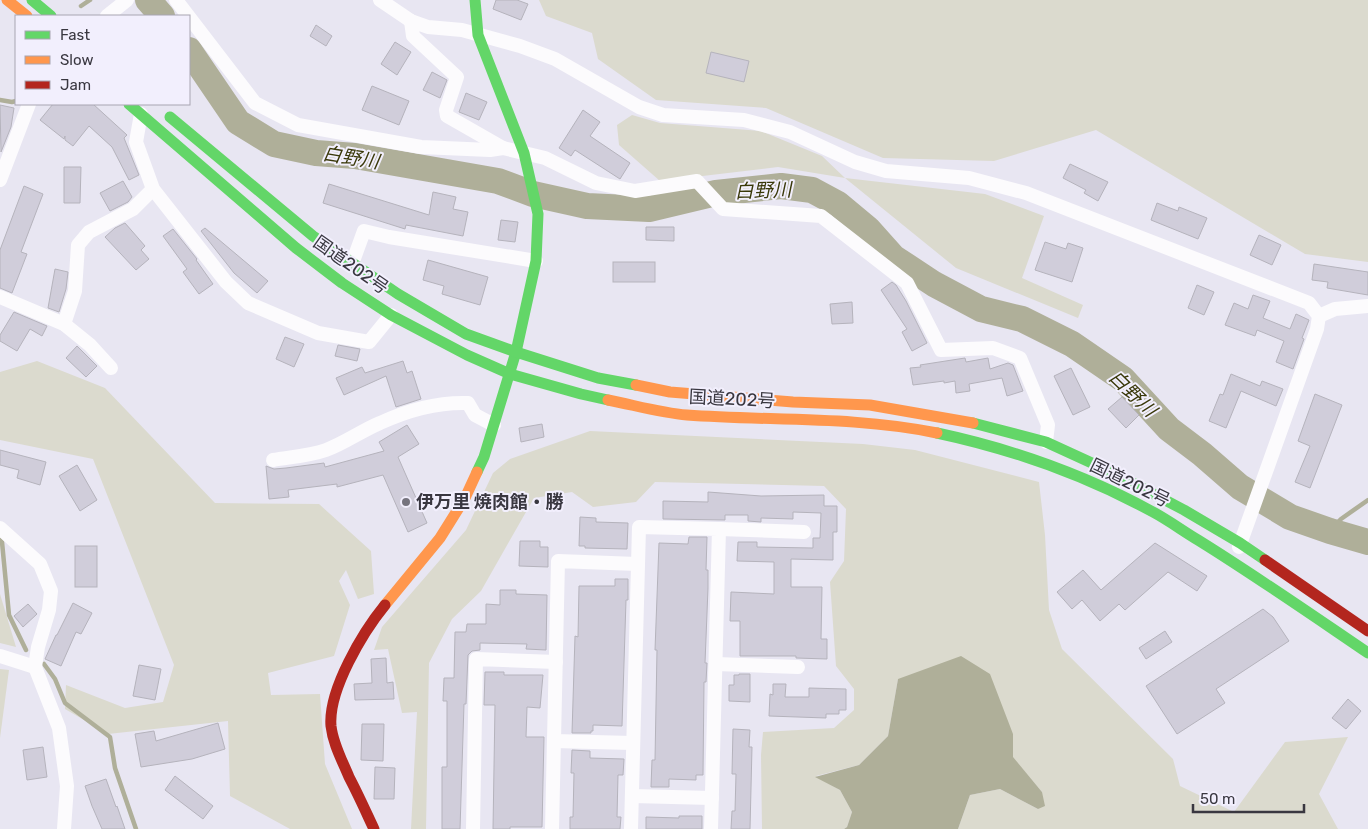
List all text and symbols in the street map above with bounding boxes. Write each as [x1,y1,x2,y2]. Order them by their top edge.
legend [15,15,190,105]
text: Fast [60,26,90,44]
text: Slow [60,51,93,69]
text: Jam [60,76,91,94]
water label: 白野川 [321,142,383,174]
water label: 白野川 [734,178,794,203]
street label: 国道202号 [309,231,393,299]
water label: 白野川 [1104,365,1163,423]
street label: 国道202号 [688,386,776,412]
street label: 国道202号 [1086,454,1174,512]
place label: 伊万里 焼肉館・勝 [416,491,564,513]
marker: 伊万里 焼肉館・勝 [400,496,412,508]
scale bar [1193,782,1304,814]
text: 50 m [1200,790,1235,808]

